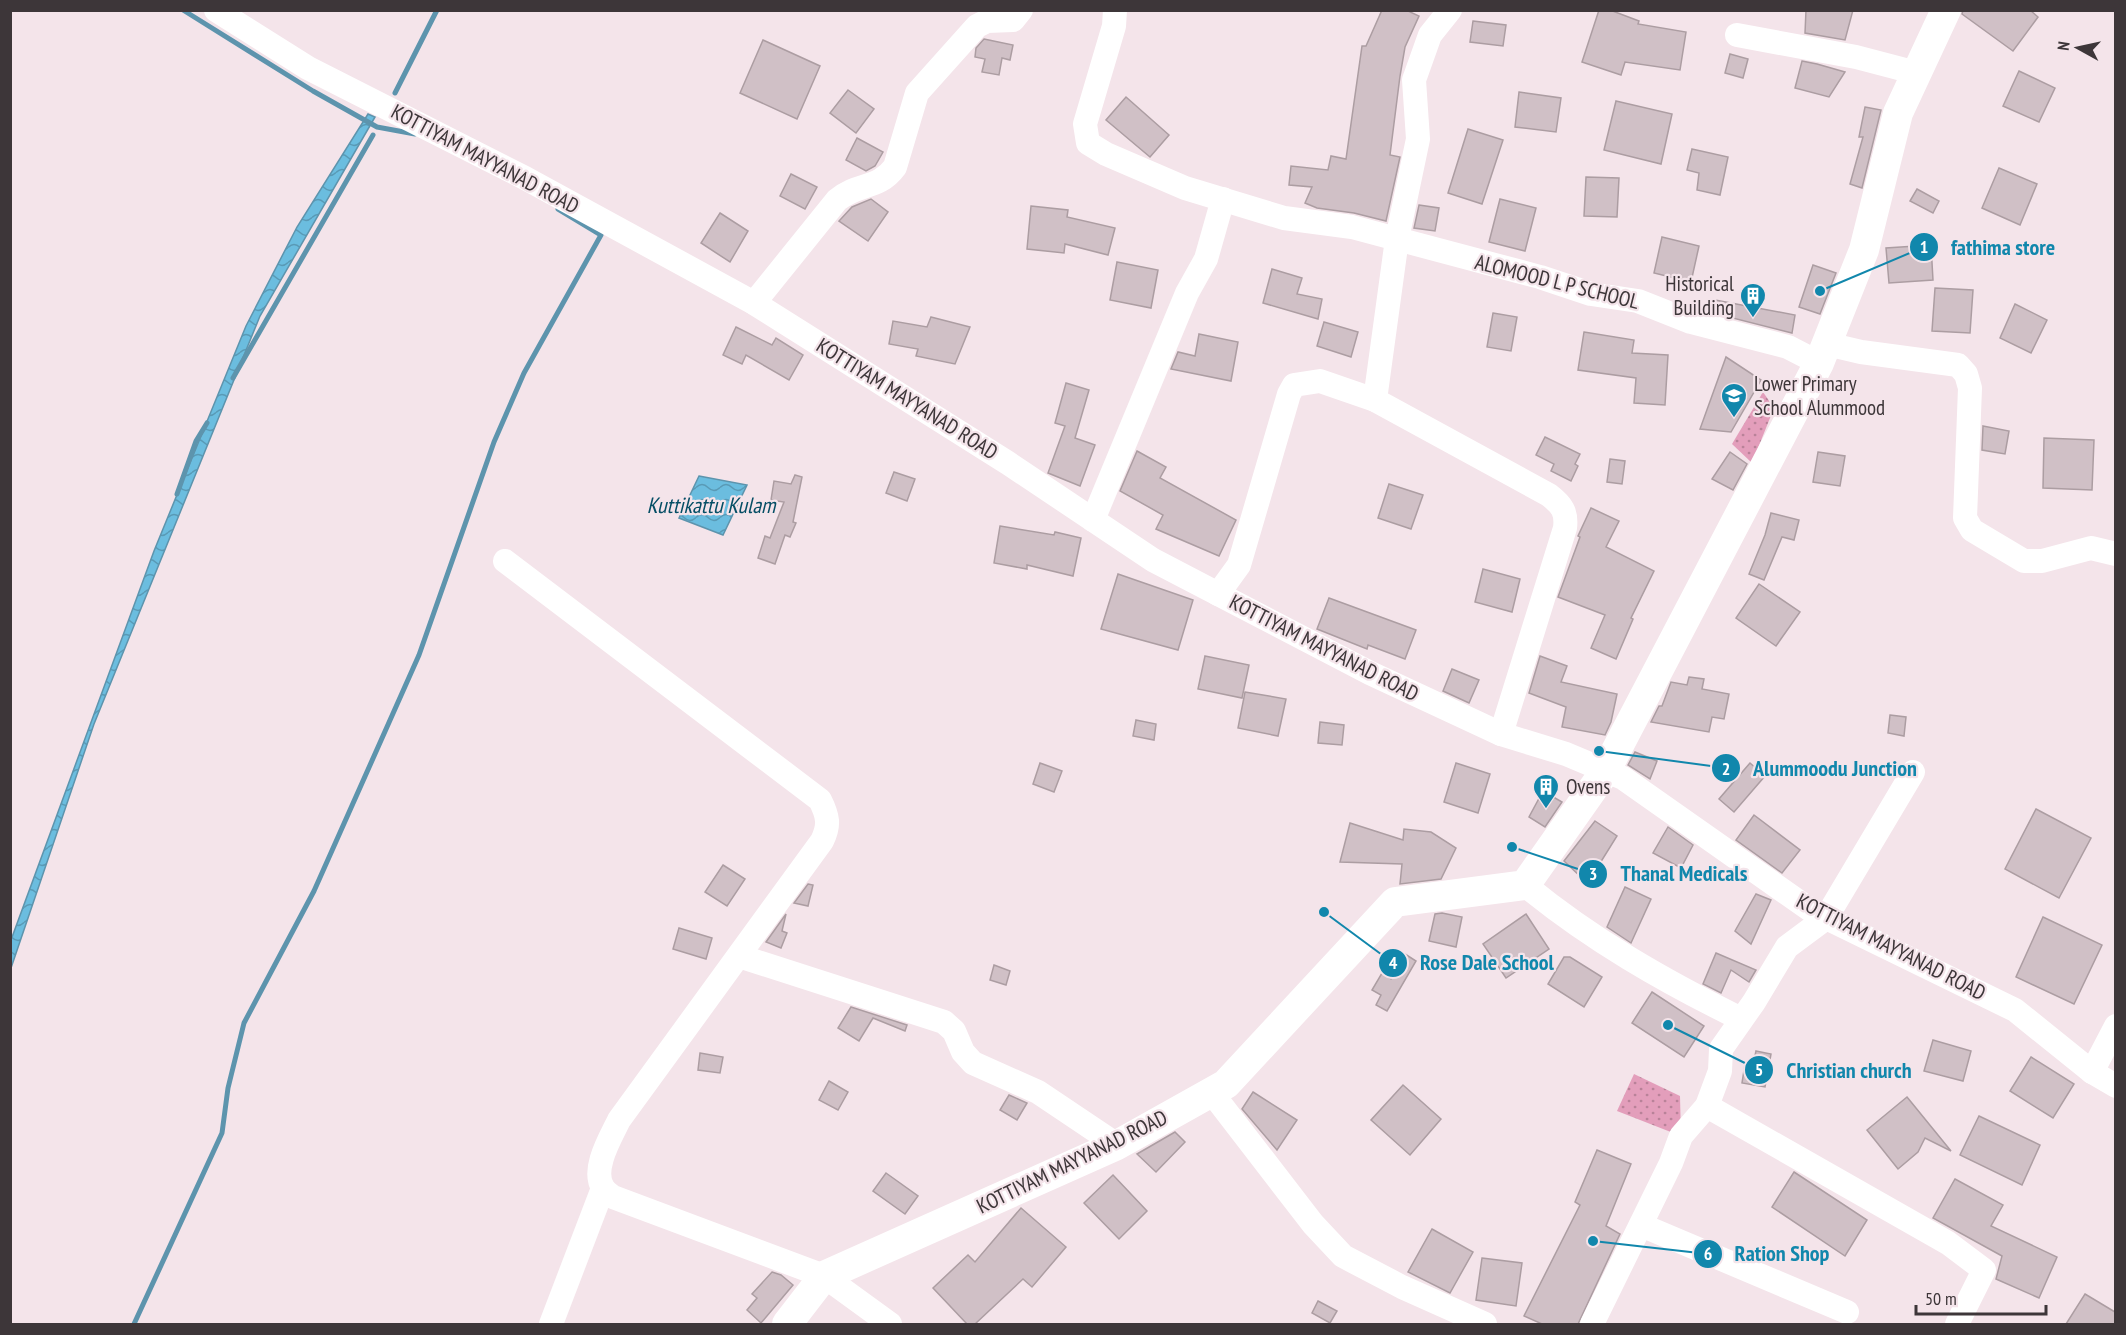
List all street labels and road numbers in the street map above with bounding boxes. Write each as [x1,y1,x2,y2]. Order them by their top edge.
street label: KOTTIYAM MAYYANAD ROAD [387,98,584,219]
street label: ALOMOOD L P SCHOOL [1472,248,1642,315]
street label: KOTTIYAM MAYYANAD ROAD [812,332,1003,465]
street label: KOTTIYAM MAYYANAD ROAD [1225,588,1423,707]
street label: KOTTIYAM MAYYANAD ROAD [1792,887,1990,1006]
street label: KOTTIYAM MAYYANAD ROAD [972,1104,1172,1219]

